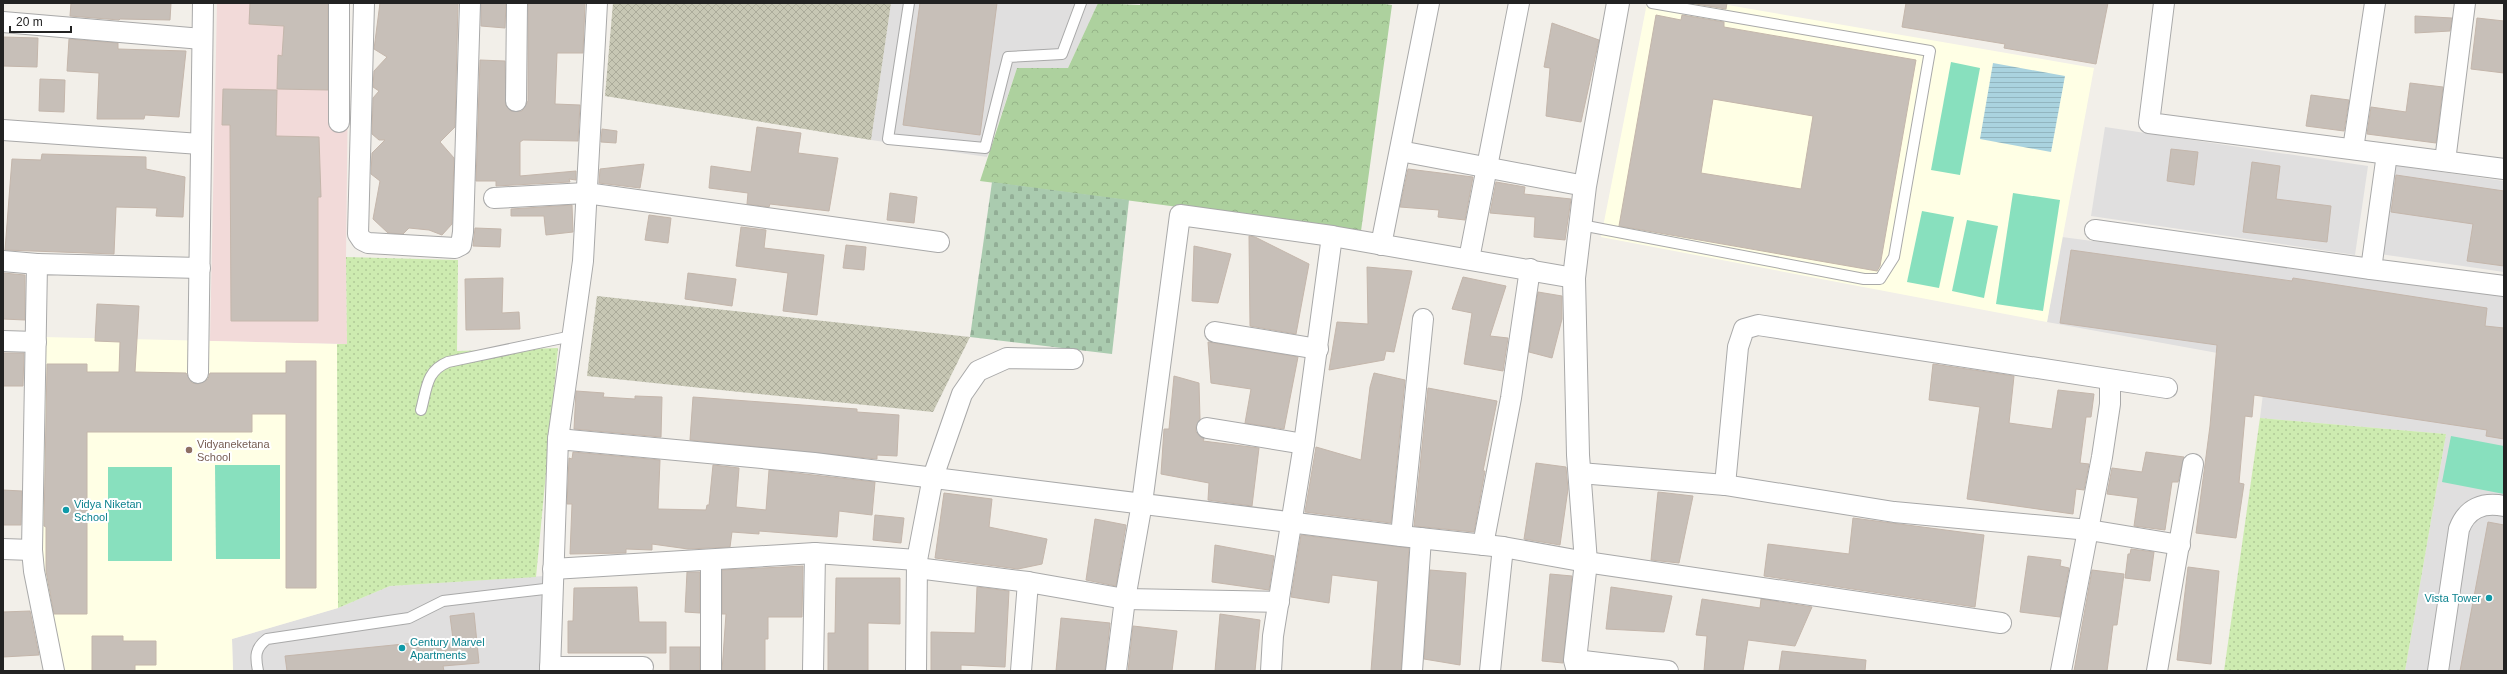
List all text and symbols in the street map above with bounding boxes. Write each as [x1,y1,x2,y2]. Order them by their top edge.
scale bar [10,8,71,34]
text: 20 m [16,15,43,29]
place label: Vidyaneketana School [197,438,270,463]
marker: Vidyaneketana School [184,445,194,455]
place label: Vidya Niketan School [74,498,142,523]
marker: Vidya Niketan School [61,505,71,515]
place label: Vista Tower [2425,592,2481,604]
marker: Vista Tower [2484,593,2494,603]
place label: Century Marvel Apartments [410,636,485,661]
marker: Century Marvel Apartments [397,643,407,653]

